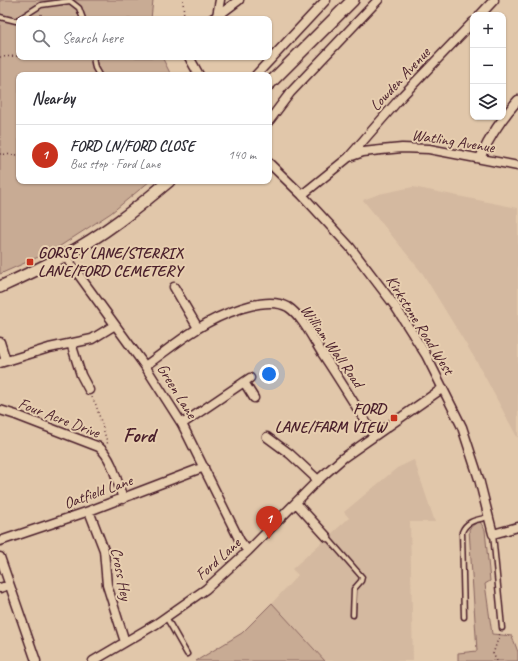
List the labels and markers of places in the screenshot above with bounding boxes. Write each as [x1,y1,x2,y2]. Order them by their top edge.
place label: GORSEY LANE/STERRIX LANE/FORD CEMETERY [38,243,185,281]
marker: GORSEY LANE/STERRIX LANE/FORD CEMETERY [25,257,35,267]
place label: FORD LANE/FARM VIEW [275,399,388,437]
marker: FORD LANE/FARM VIEW [389,413,399,423]
pin: 1 [256,506,282,539]

